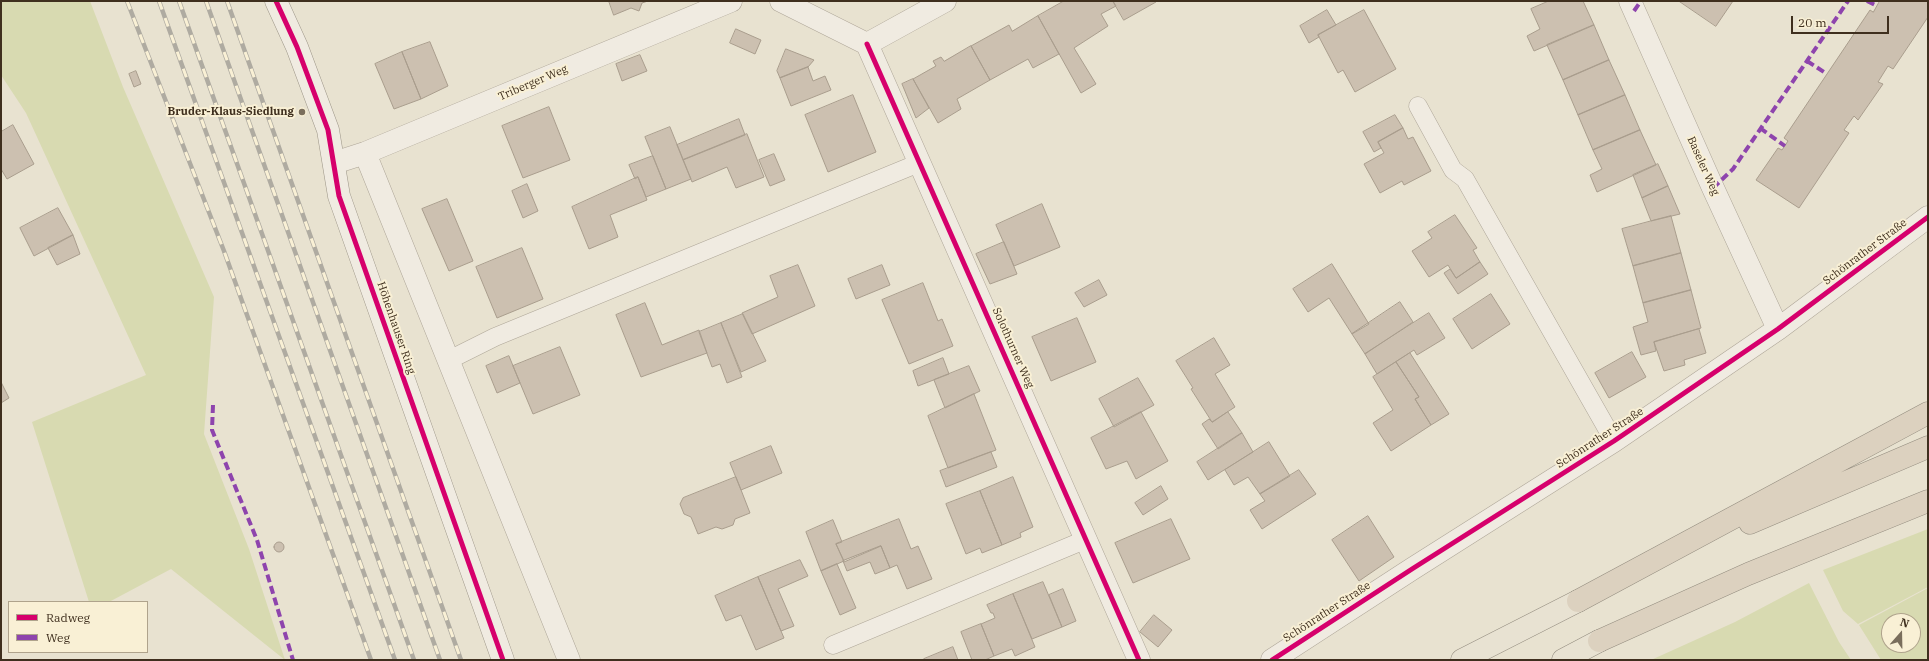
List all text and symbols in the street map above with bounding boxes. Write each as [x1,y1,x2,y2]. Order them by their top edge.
scale bar [1793,8,1891,34]
text: 20 m [1798,15,1827,30]
street label: Triberger Weg [496,62,570,104]
place label: Bruder-Klaus-Siedlung [168,105,294,119]
marker: Bruder-Klaus-Siedlung [297,107,307,117]
street label: Baseler Weg [1684,134,1722,198]
street label: Schönrather Straße [1821,216,1909,288]
street label: Höhenhauser Ring [374,280,418,376]
street label: Solothurner Weg [989,306,1037,390]
street label: Schönrather Straße [1554,405,1646,471]
street label: Schönrather Straße [1281,579,1373,645]
legend [8,601,148,653]
text: Radweg [46,610,90,625]
north arrow [1881,613,1921,653]
text: N [1898,615,1911,631]
text: Weg [46,630,70,645]

